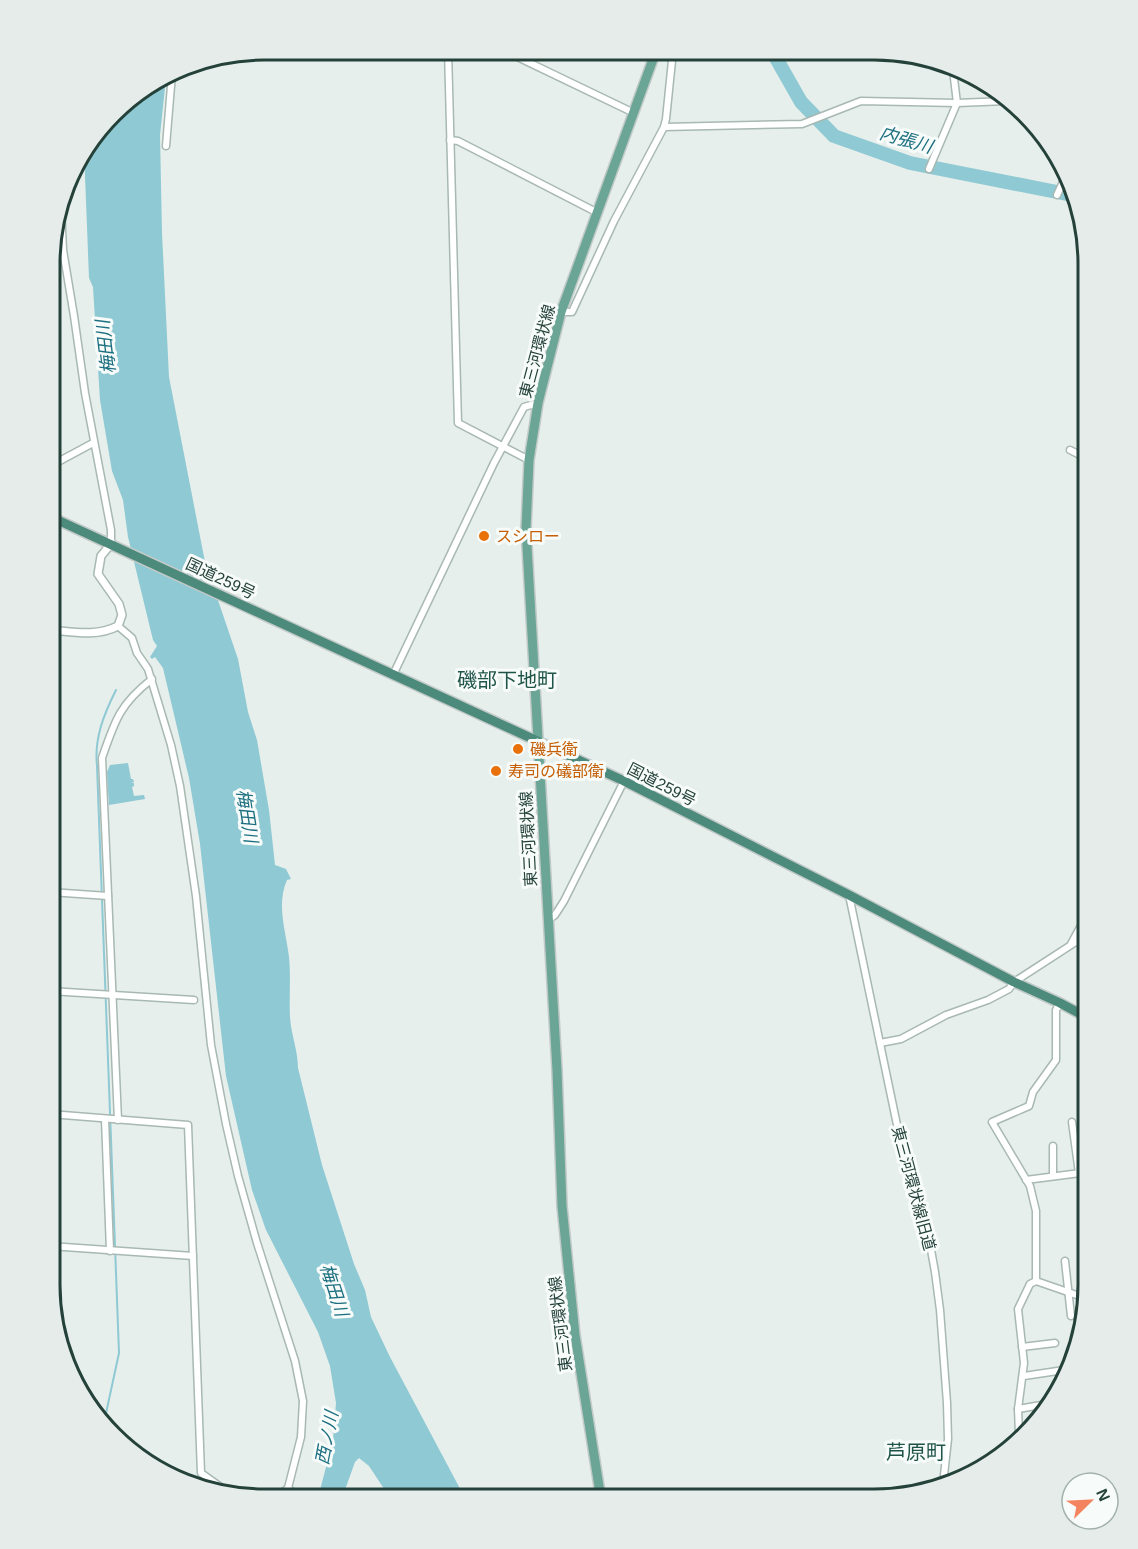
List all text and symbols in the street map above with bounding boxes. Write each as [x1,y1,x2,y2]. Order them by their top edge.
water label: 内張川 [877,123,937,158]
street label: 東三河環状線 [517,303,558,400]
water label: 梅田川 [93,317,119,375]
place label: スシロー [496,528,560,545]
marker: スシロー [477,529,491,543]
street label: 国道259号 [183,555,258,602]
district label: 磯部下地町 [457,669,557,691]
place label: 磯兵衛 [530,741,578,758]
marker: 磯兵衛 [511,742,525,756]
street label: 国道259号 [625,760,699,809]
place label: 寿司の礒部衛 [508,763,604,780]
marker: 寿司の礒部衛 [489,764,503,778]
water label: 梅田川 [233,788,261,846]
street label: 東三河環状線 [517,791,540,887]
street label: 東三河環状線旧道 [889,1124,938,1252]
water label: 梅田川 [316,1261,352,1321]
street label: 東三河環状線 [546,1275,575,1373]
water label: 西ノ川 [312,1408,342,1466]
district label: 芦原町 [886,1441,946,1463]
north arrow [1060,1471,1120,1531]
text: N [1093,1486,1113,1504]

